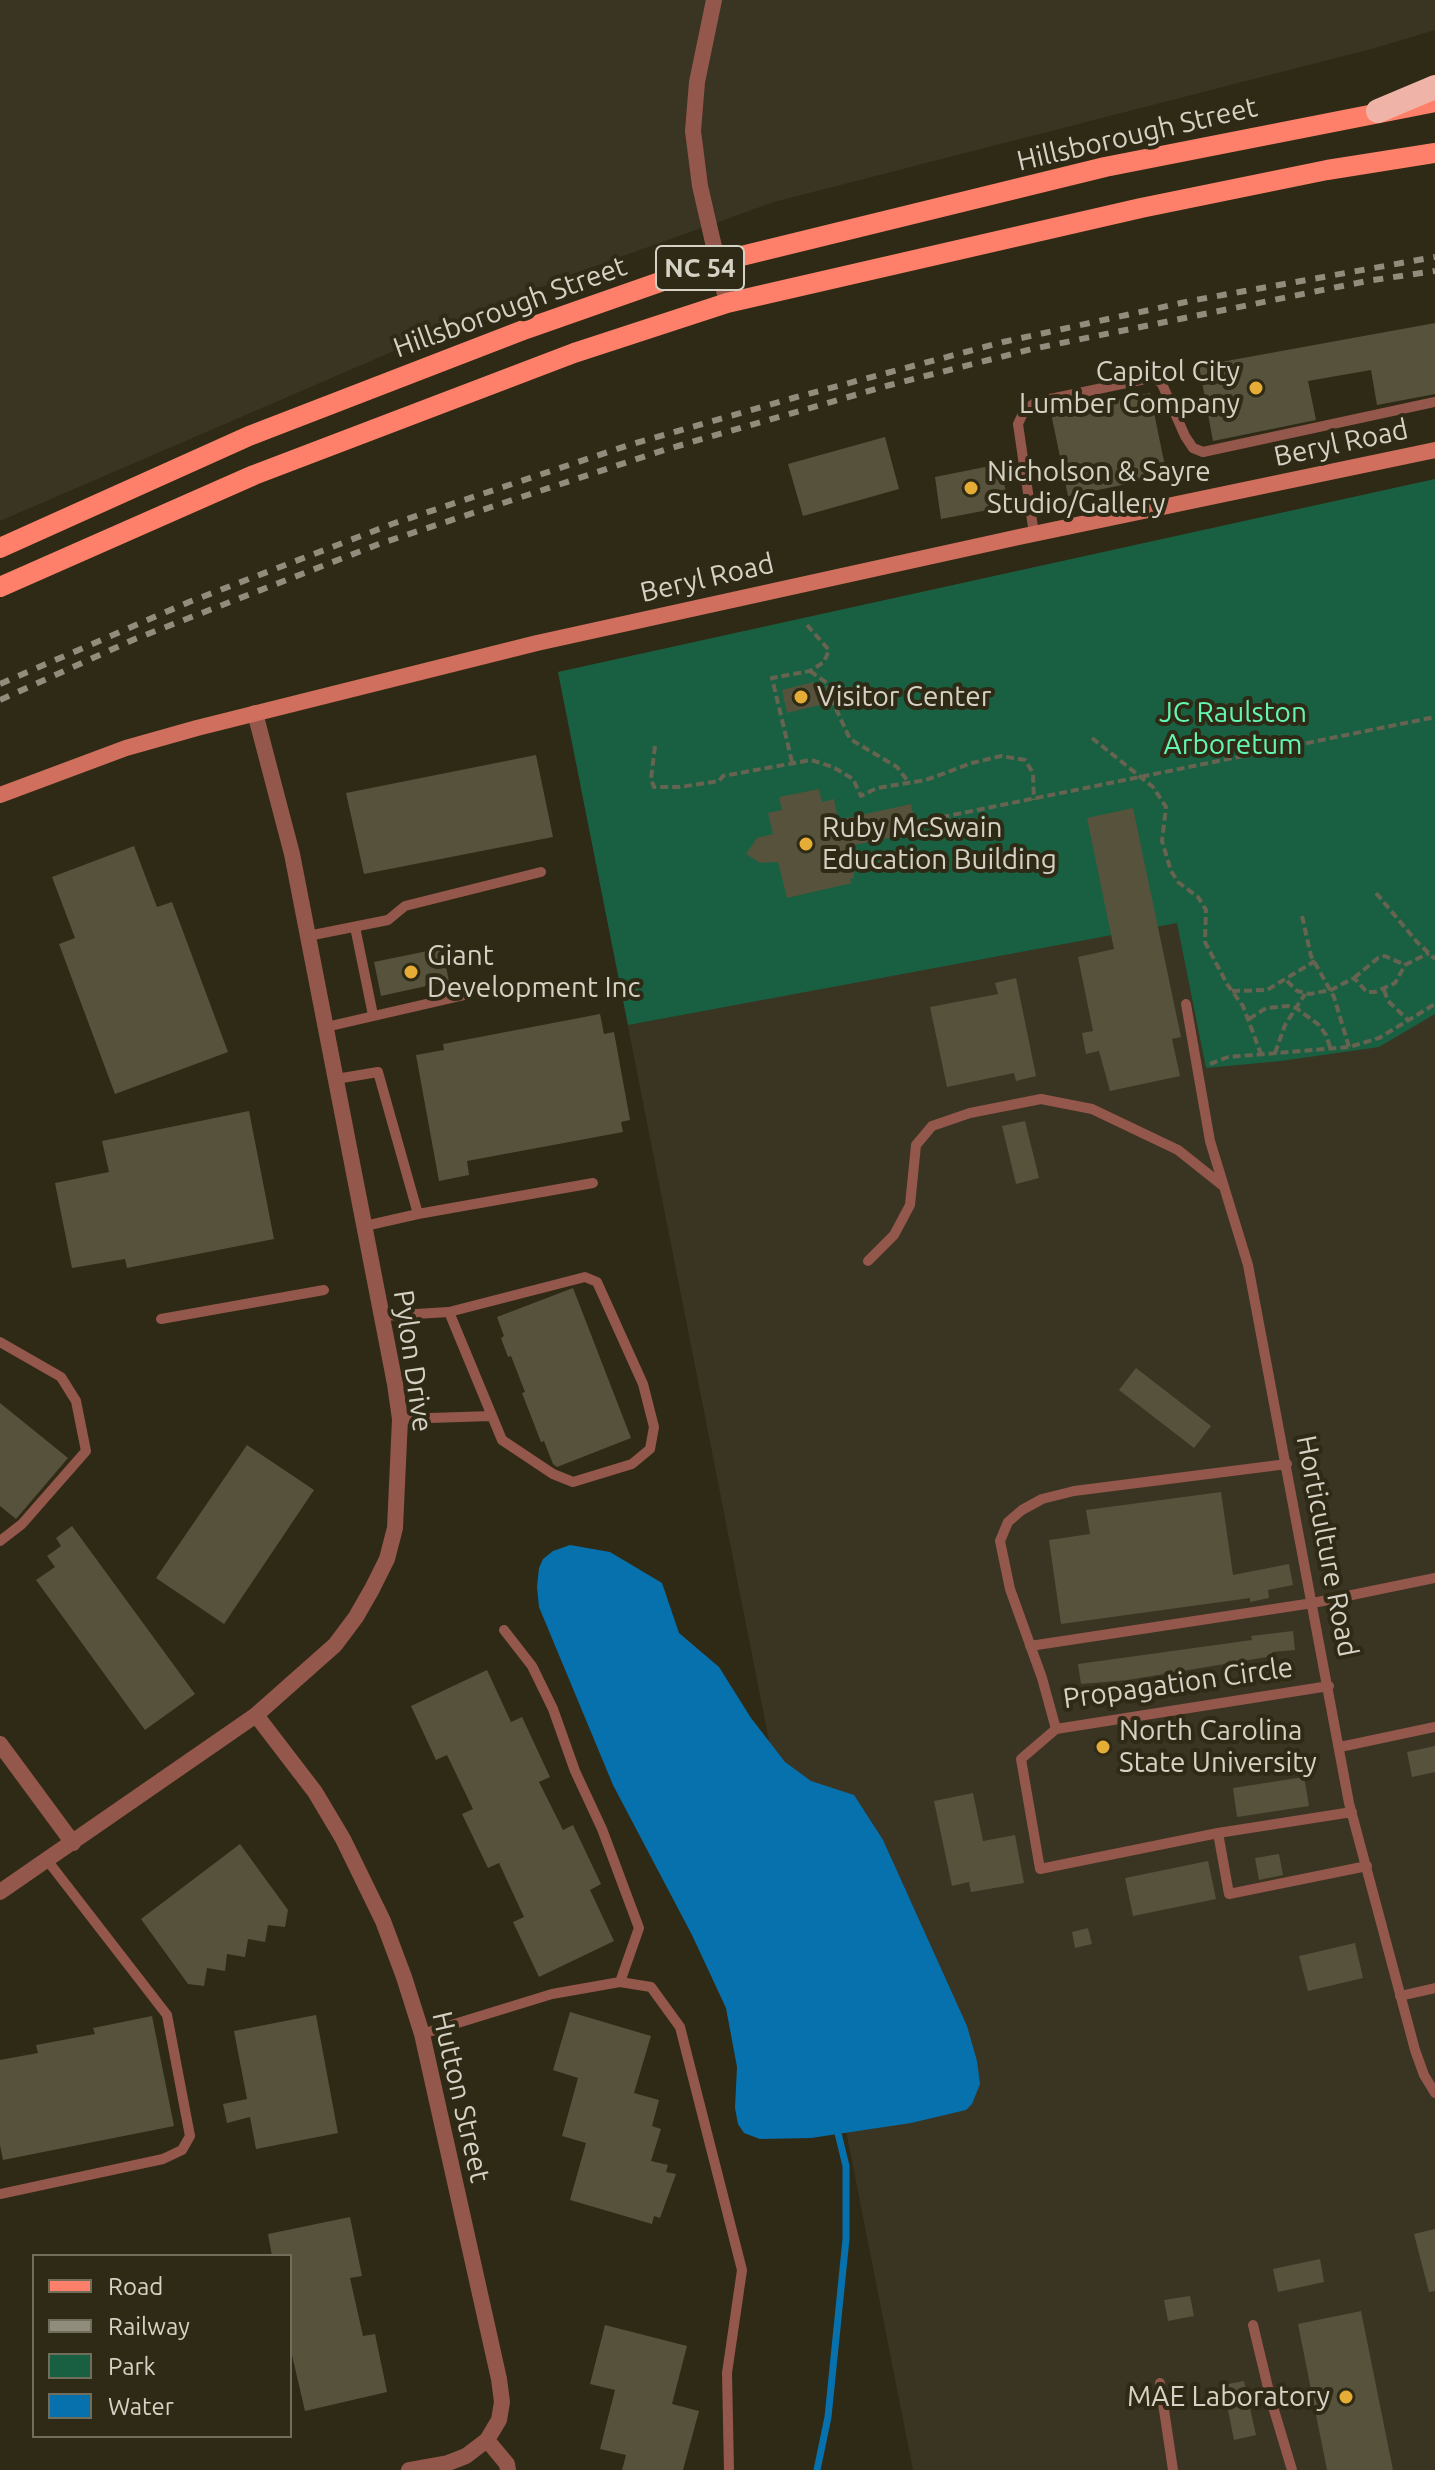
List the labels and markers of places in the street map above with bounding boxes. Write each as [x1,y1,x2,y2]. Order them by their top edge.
place label: Capitol City Lumber Company [1019,355,1240,421]
marker: Capitol City Lumber Company [1247,379,1265,397]
place label: Nicholson & Sayre Studio/Gallery [987,455,1211,521]
marker: Nicholson & Sayre Studio/Gallery [962,479,980,497]
place label: Visitor Center [817,680,991,714]
marker: Visitor Center [792,688,810,706]
place label: Ruby McSwain Education Building [822,811,1057,877]
marker: Ruby McSwain Education Building [797,835,815,853]
place label: Giant Development Inc [427,939,641,1005]
marker: Giant Development Inc [402,963,420,981]
place label: North Carolina State University [1119,1714,1317,1780]
marker: North Carolina State University [1094,1738,1112,1756]
place label: MAE Laboratory [1127,2380,1330,2414]
marker: MAE Laboratory [1337,2388,1355,2406]

